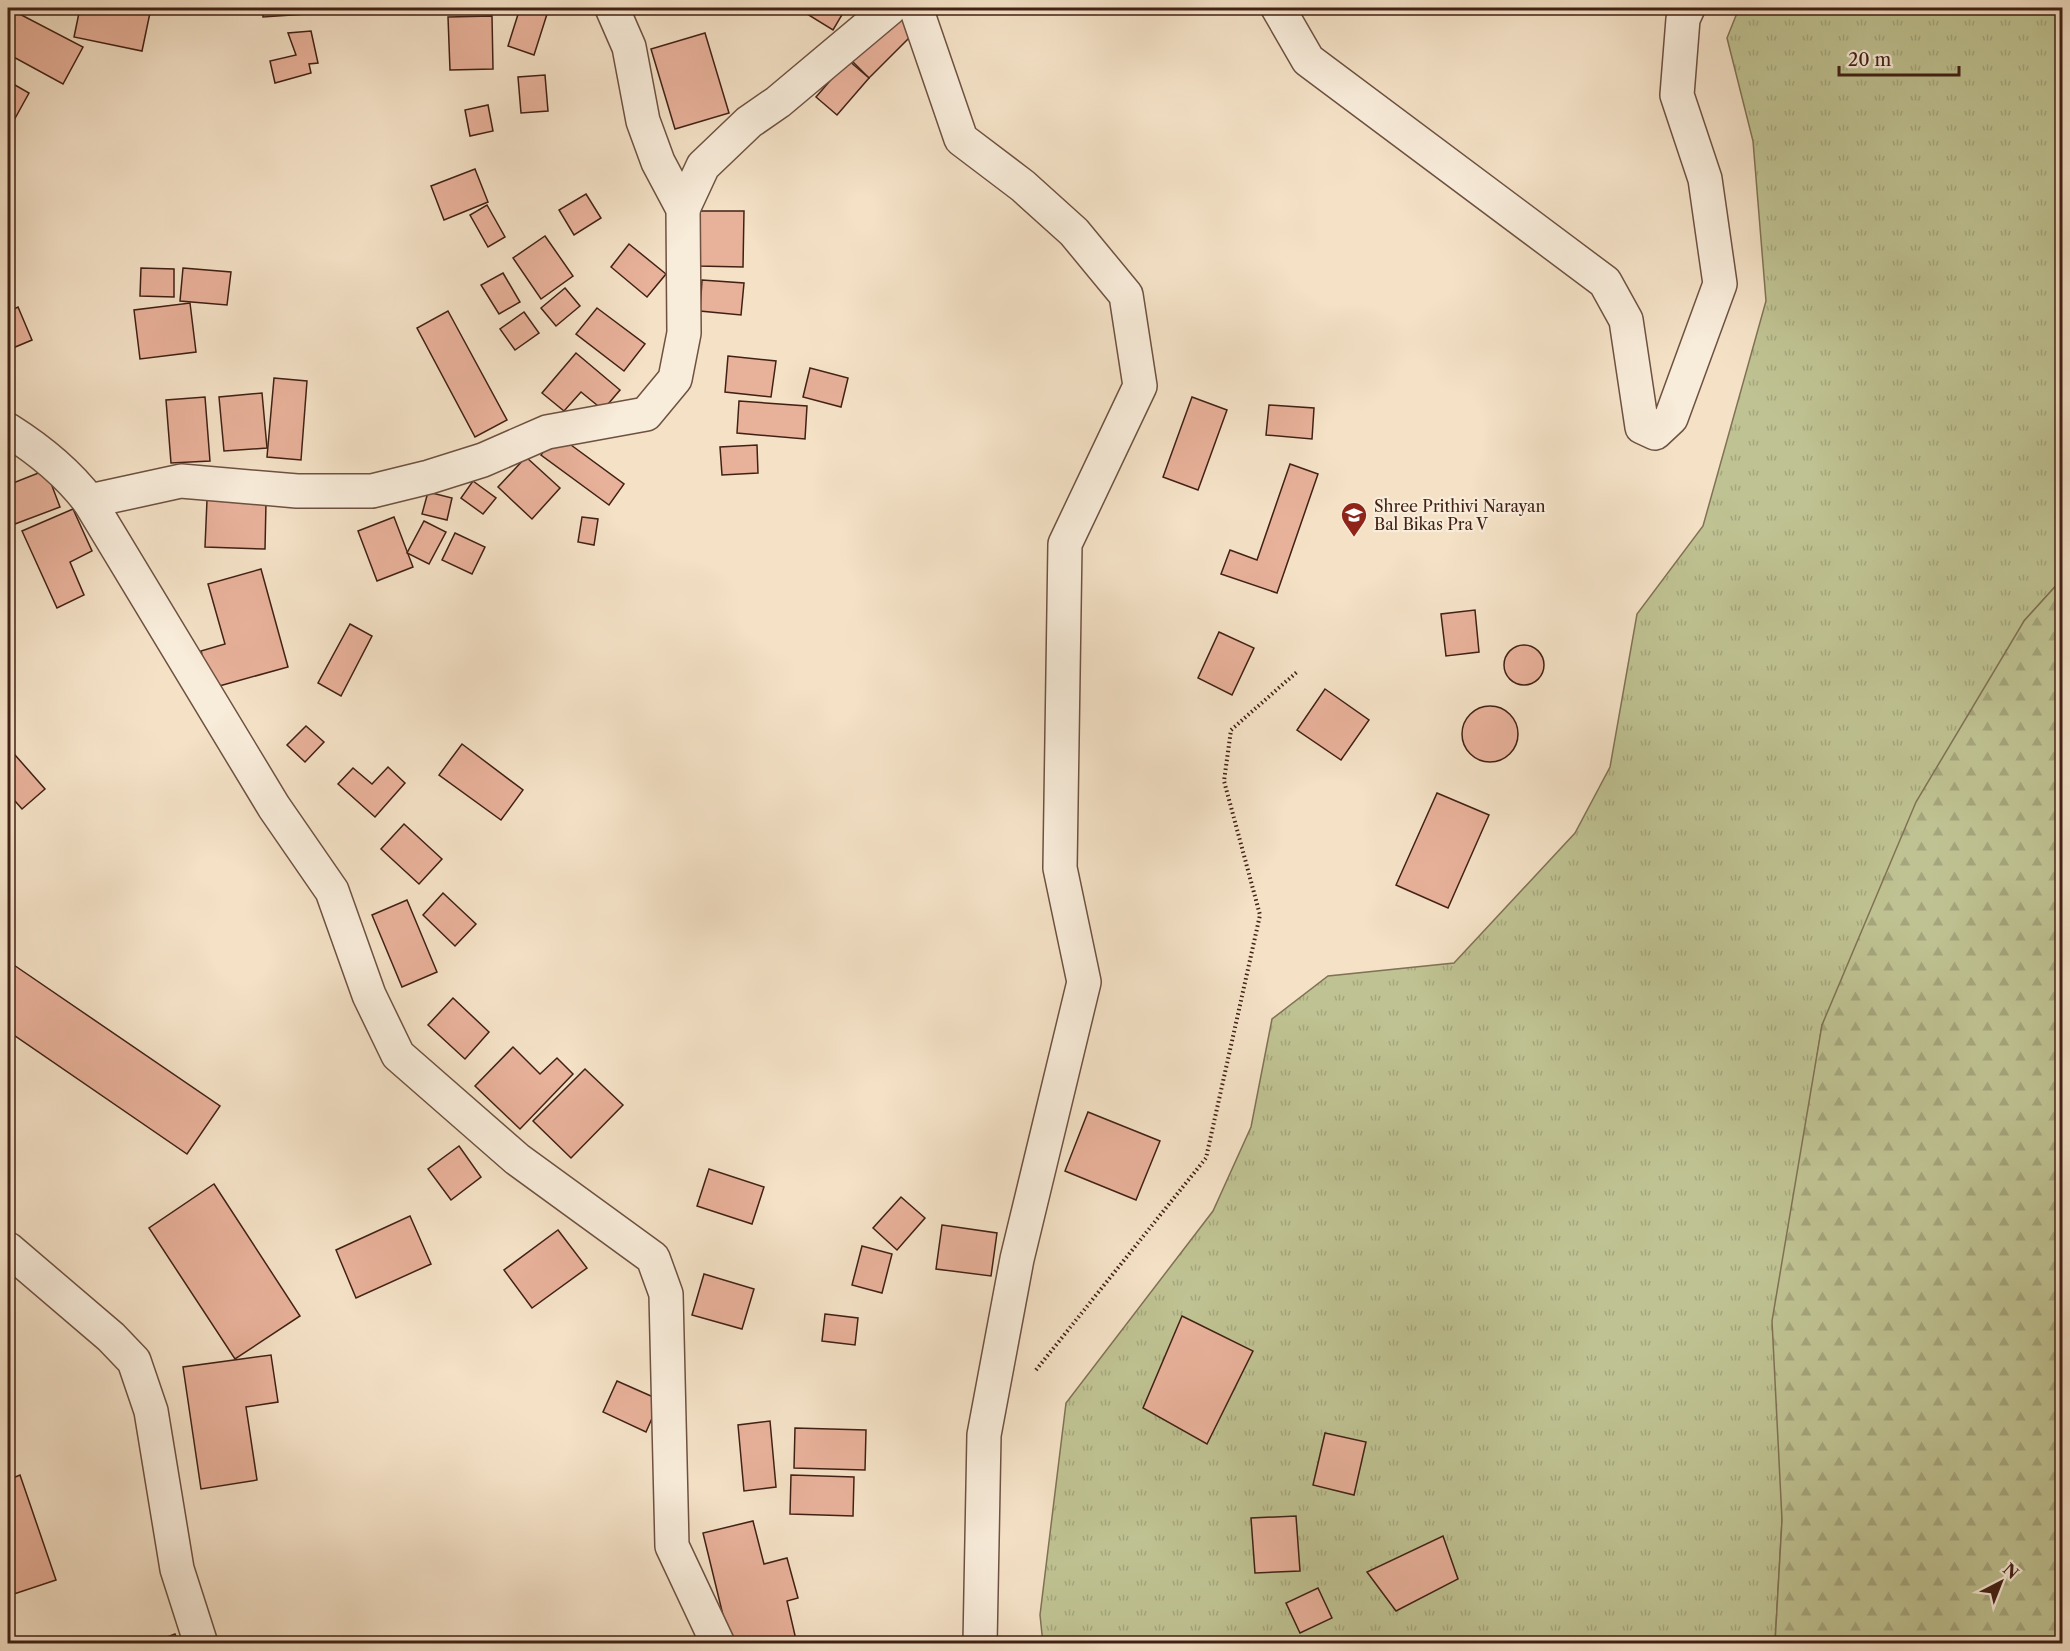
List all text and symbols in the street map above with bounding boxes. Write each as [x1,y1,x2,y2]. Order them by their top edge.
scale bar [1839,39,1959,77]
text: 20 m [1848,49,1892,71]
place label: Shree Prithivi Narayan Bal Bikas Pra V [1374,496,1546,534]
school or university icon: Shree Prithivi Narayan Bal Bikas Pra V [1339,500,1369,538]
north arrow [1971,1552,2031,1612]
text: N [1999,1559,2023,1583]

